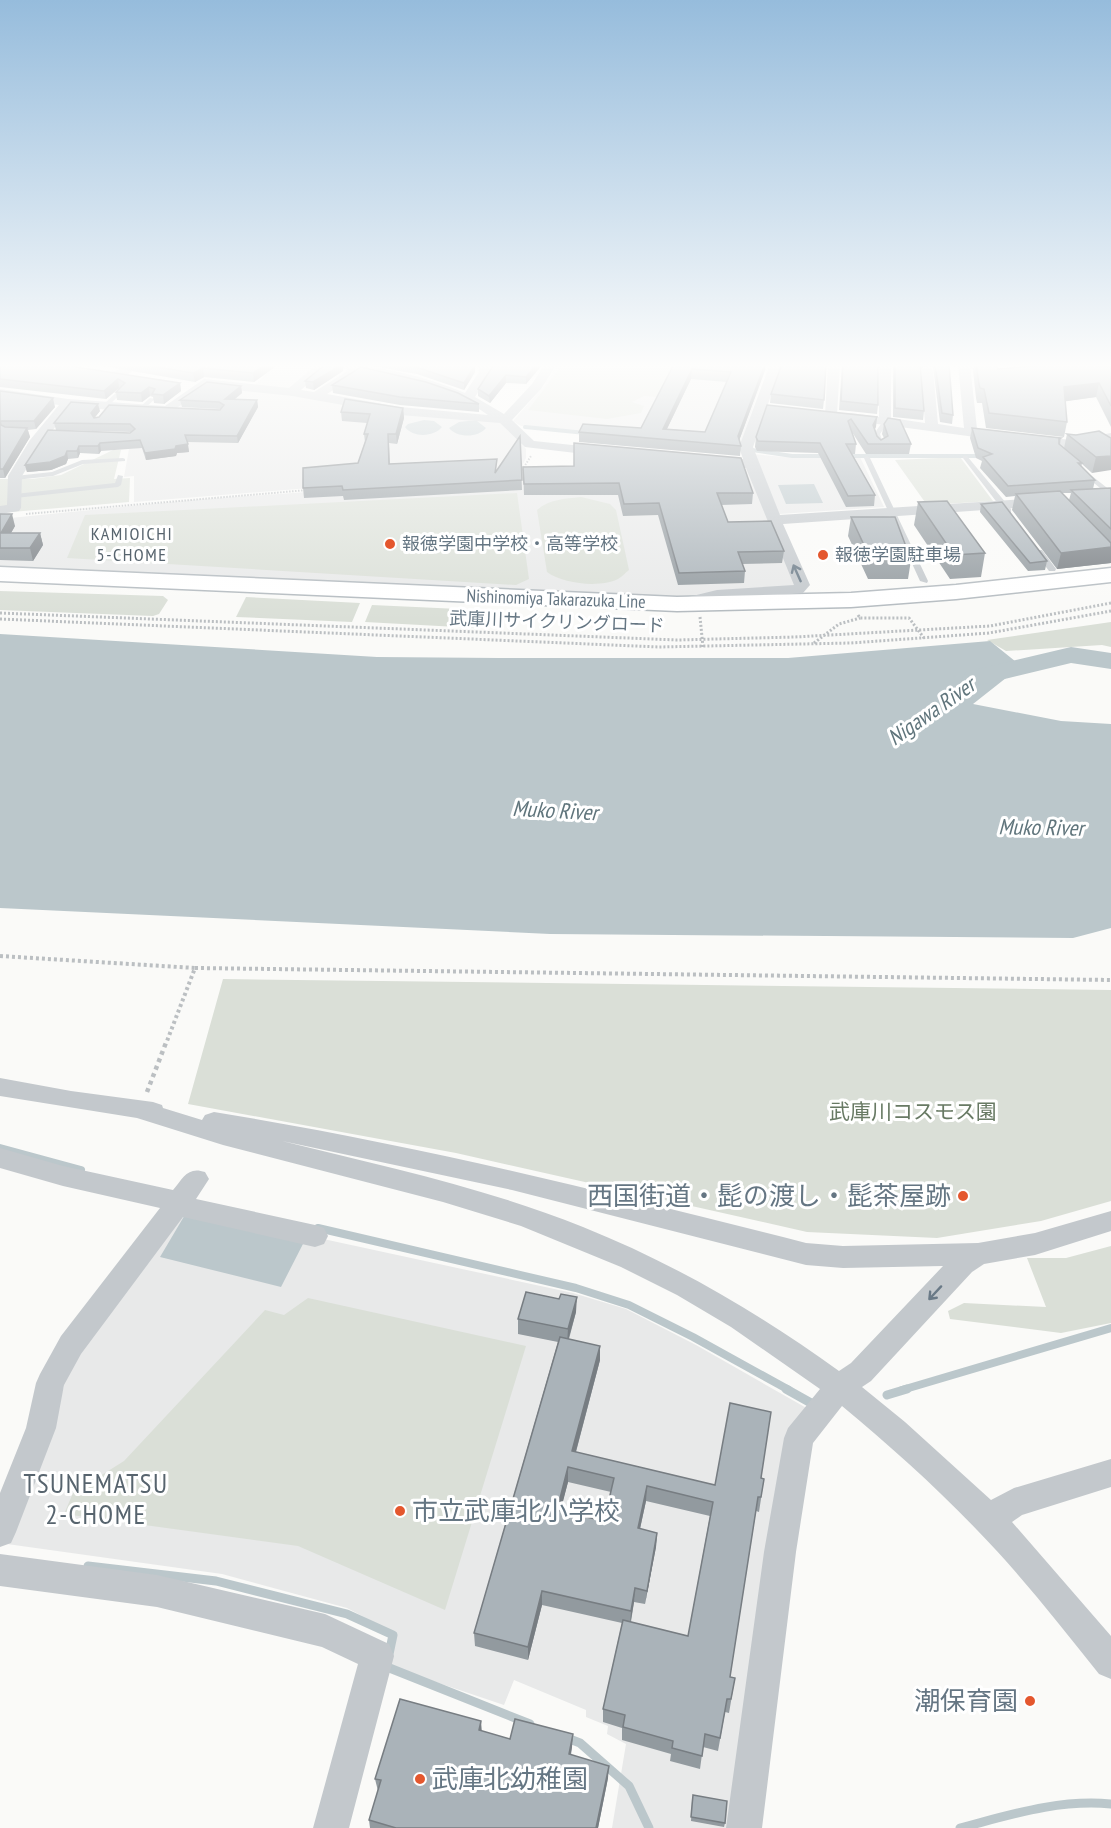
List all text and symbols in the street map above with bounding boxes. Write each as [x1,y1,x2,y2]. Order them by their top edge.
district label: KAMIOICHI 5-CHOME [91,522,173,566]
place label: 報徳学園中学校・高等学校 [402,532,618,555]
marker: 報徳学園中学校・高等学校 [383,537,397,551]
place label: 報徳学園駐車場 [835,543,961,566]
marker: 報徳学園駐車場 [816,548,830,562]
one-way arrow [791,564,802,582]
street label: Nishinomiya Takarazuka Line [466,584,646,613]
street label: 武庫川サイクリングロード [449,606,665,637]
water label: Nigawa River [882,669,983,751]
water label: Muko River [512,794,601,826]
water label: Muko River [998,812,1087,842]
park label: 武庫川コスモス園 [829,1098,997,1125]
place label: 西国街道・髭の渡し・髭茶屋跡 [587,1179,951,1212]
marker: 西国街道・髭の渡し・髭茶屋跡 [956,1189,970,1203]
one-way arrow [928,1285,943,1300]
district label: TSUNEMATSU 2-CHOME [24,1466,168,1531]
place label: 市立武庫北小学校 [412,1494,620,1527]
marker: 市立武庫北小学校 [393,1504,407,1518]
place label: 潮保育園 [914,1684,1018,1717]
marker: 潮保育園 [1023,1694,1037,1708]
place label: 武庫北幼稚園 [432,1762,588,1795]
marker: 武庫北幼稚園 [413,1772,427,1786]

